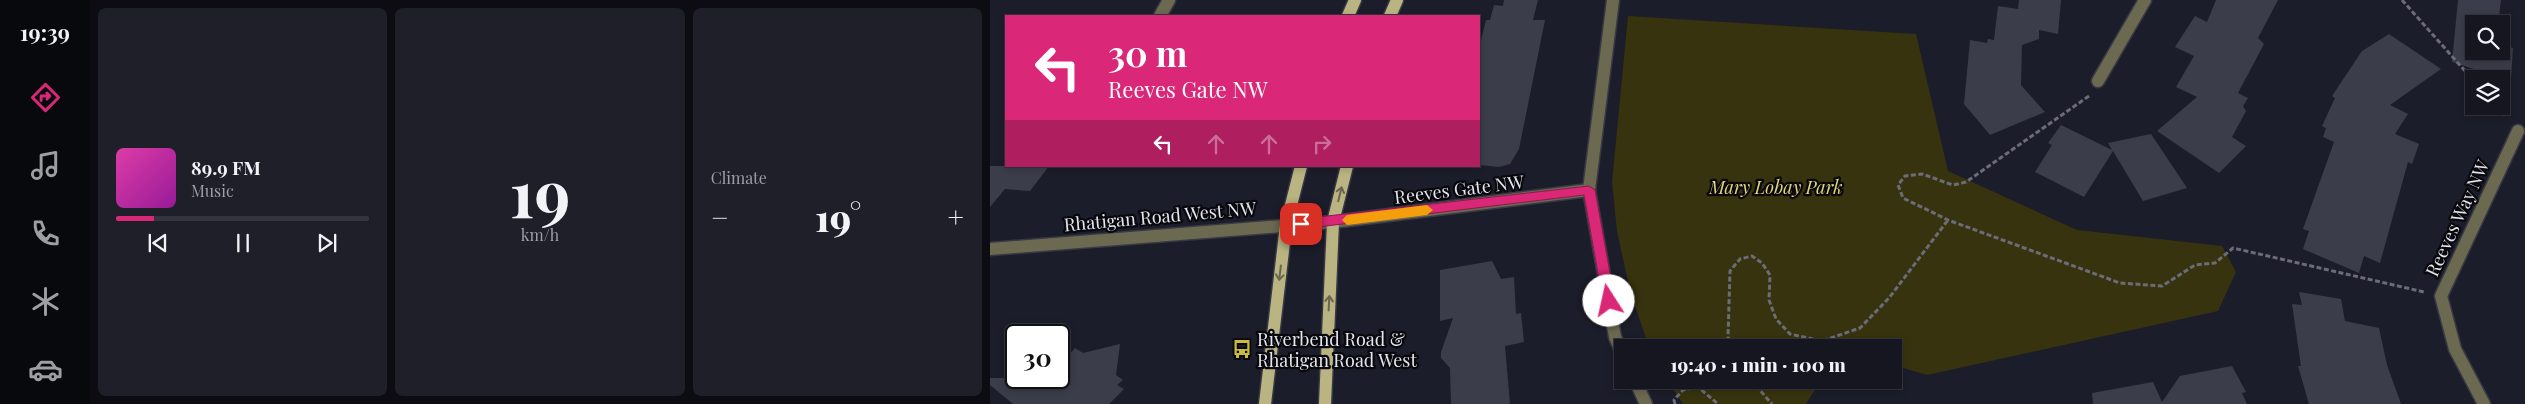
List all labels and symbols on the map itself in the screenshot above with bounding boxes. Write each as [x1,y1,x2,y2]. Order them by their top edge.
street label: Reeves Way NW [2420,155,2495,280]
street label: Reeves Gate NW [1393,169,1526,209]
park label: Mary Lobay Park [1708,175,1843,199]
one-way arrow [1336,187,1345,203]
street label: Rhatigan Road West NW [1063,196,1258,236]
pin [1280,203,1322,245]
one-way arrow [1275,265,1285,281]
position arrow [1582,274,1634,326]
one-way arrow [1324,295,1334,312]
speed limit sign: 30 [1005,324,1070,389]
place label: Riverbend Road & Rhatigan Road West [1257,327,1417,372]
bus stop icon: Riverbend Road & Rhatigan Road West [1231,338,1253,360]

